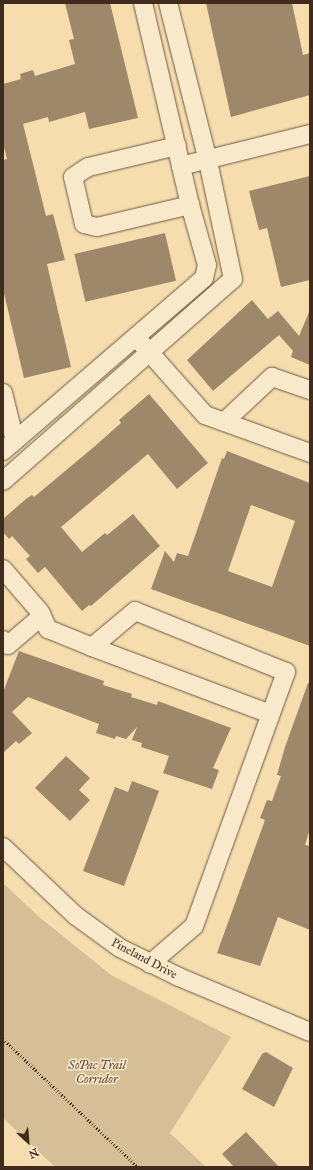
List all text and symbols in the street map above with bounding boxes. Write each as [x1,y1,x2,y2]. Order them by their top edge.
street label: Pineland Drive [108,936,180,982]
park label: SoPac Trail Corridor [68,1059,126,1087]
north arrow [8,1122,48,1162]
text: N [26,1145,41,1161]

